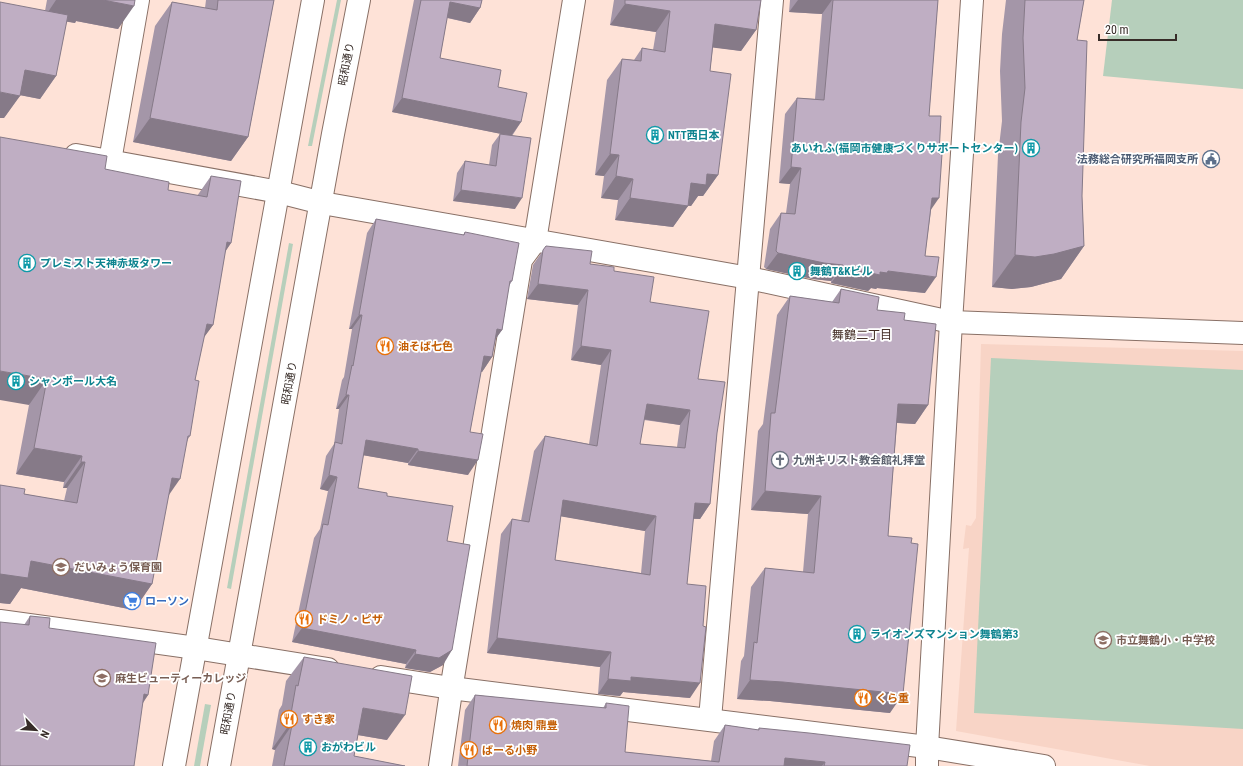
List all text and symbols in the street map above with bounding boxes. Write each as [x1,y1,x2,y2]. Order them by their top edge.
scale bar [1099,16,1176,42]
text: 20 m [1105,23,1129,37]
street label: 昭和通り [336,41,357,87]
building icon: NTT西日本 [645,125,665,145]
place label: NTT西日本 [668,129,720,142]
building icon: あいれふ(福岡市健康づくりサポートセンター) [1021,138,1041,158]
place label: あいれふ(福岡市健康づくりサポートセンター) [791,142,1018,155]
public building icon: 法務総合研究所福岡支所 [1201,149,1221,169]
place label: 法務総合研究所福岡支所 [1077,153,1198,166]
building icon: プレミスト天神赤坂タワー [17,253,37,273]
place label: プレミスト天神赤坂タワー [40,257,172,270]
building icon: 舞鶴T&Kビル [787,261,807,281]
place label: 舞鶴T&Kビル [810,265,872,278]
district label: 舞鶴二丁目 [832,328,892,342]
restaurant icon: 油そば七色 [375,336,395,356]
place label: 油そば七色 [398,340,453,353]
street label: 昭和通り [279,360,300,406]
building icon: シャンボール大名 [6,371,26,391]
place label: シャンボール大名 [29,375,117,388]
church icon: 九州キリスト教会館礼拝堂 [770,450,790,470]
place label: 九州キリスト教会館礼拝堂 [793,454,925,467]
school or university icon: だいみょう保育園 [51,557,71,577]
place label: だいみょう保育園 [74,561,162,574]
supermarket icon: ローソン [122,591,142,611]
place label: ローソン [145,595,189,608]
restaurant icon: ドミノ・ピザ [294,609,314,629]
place label: ドミノ・ピザ [317,613,383,626]
building icon: ライオンズマンション舞鶴第3 [847,624,867,644]
place label: ライオンズマンション舞鶴第3 [870,628,1019,641]
school or university icon: 市立舞鶴小・中学校 [1093,630,1113,650]
place label: 市立舞鶴小・中学校 [1116,634,1215,647]
school or university icon: 麻生ビューティーカレッジ [92,668,112,688]
place label: 麻生ビューティーカレッジ [115,672,246,685]
restaurant icon: くら重 [853,688,873,708]
street label: 昭和通り [218,690,239,736]
place label: くら重 [876,692,909,705]
restaurant icon: すき家 [279,709,299,729]
north arrow [16,710,56,750]
place label: すき家 [302,713,335,726]
restaurant icon: 焼肉 鼎豊 [488,715,508,735]
place label: 焼肉 鼎豊 [511,719,558,732]
text: N [37,728,52,740]
building icon: おがわビル [298,737,318,757]
restaurant icon: ばーる小野 [459,740,479,760]
place label: おがわビル [321,741,376,754]
place label: ばーる小野 [482,744,538,757]

